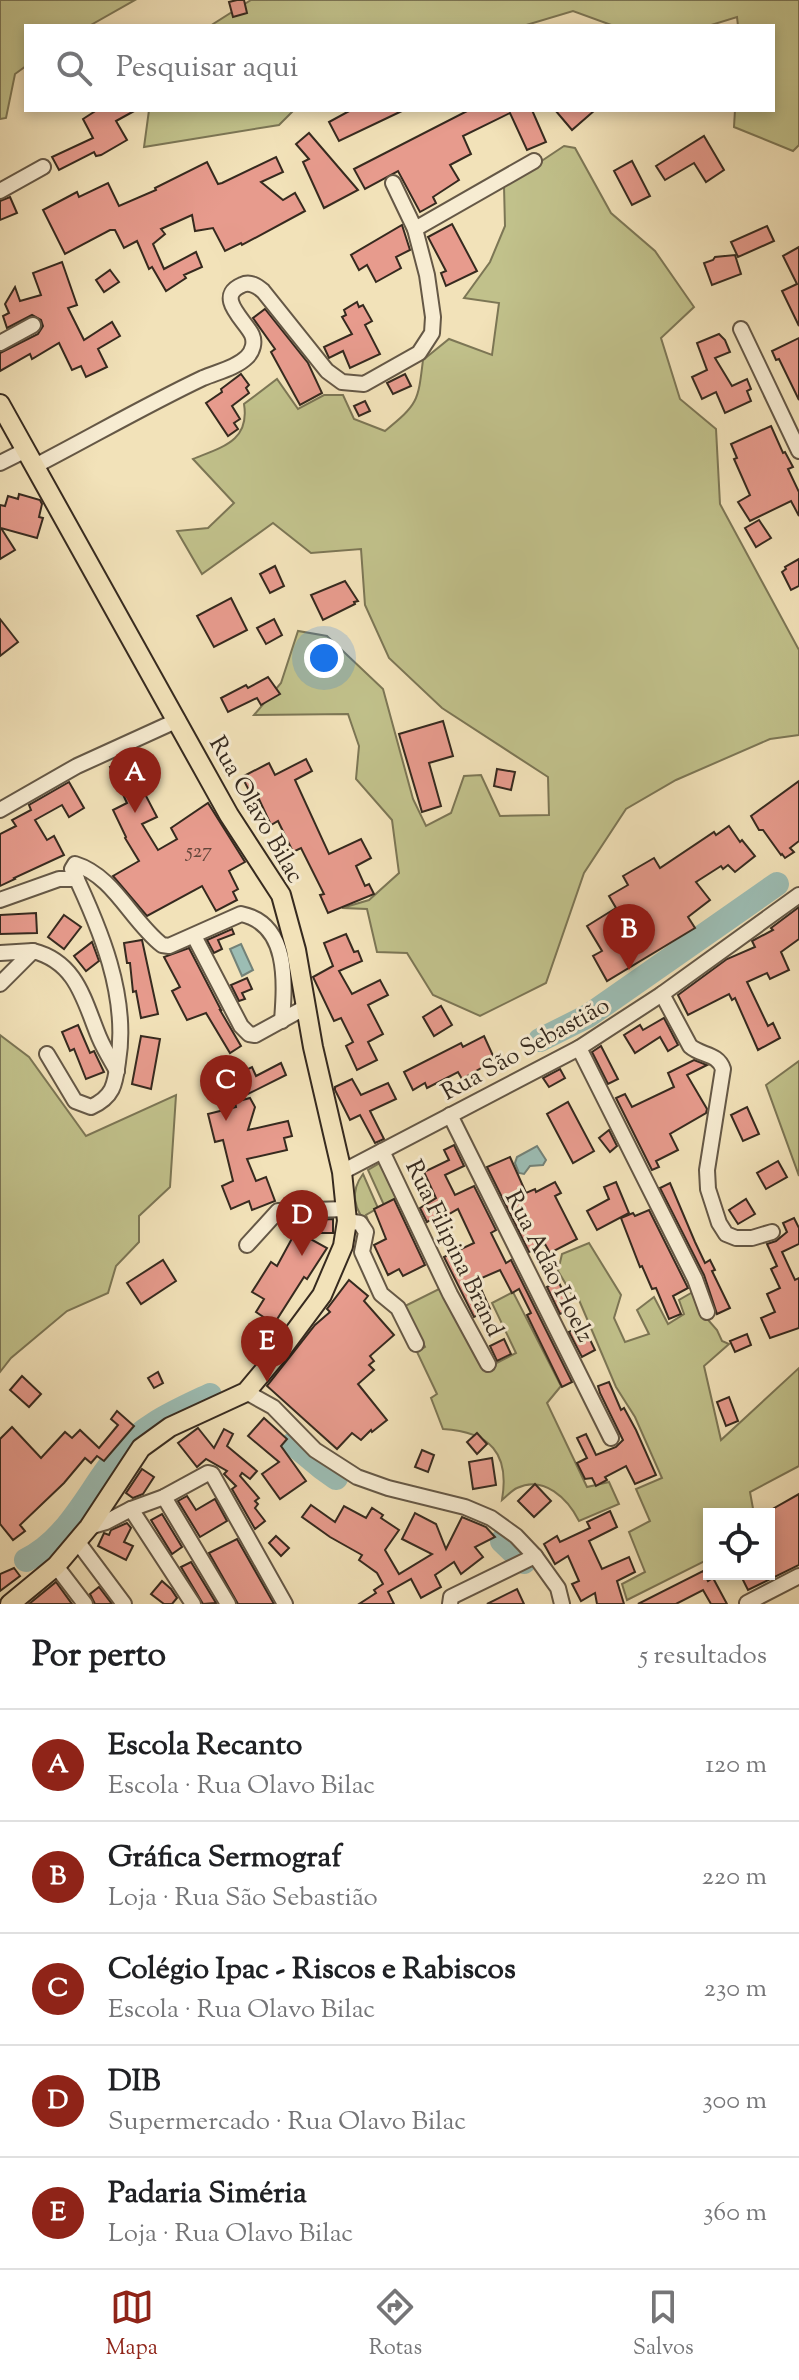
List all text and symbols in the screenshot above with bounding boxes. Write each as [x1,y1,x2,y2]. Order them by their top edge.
search box [24,24,775,112]
icon: search [52,46,96,90]
text: Pesquisar aqui [116,47,298,90]
your location [304,638,344,678]
street label: Rua Olavo Bilac [199,730,311,890]
pin: A [109,747,161,813]
house number: 527 [185,838,212,867]
pin: B [603,904,655,970]
street label: Rua São Sebastião [436,989,616,1110]
pin: C [200,1055,252,1121]
street label: Rua Filipina Brand [396,1155,511,1343]
street label: Rua Adão Hoelz [495,1185,601,1349]
pin: D [276,1190,328,1256]
pin: E [241,1316,293,1382]
map controls [703,1508,775,1580]
button: locate [703,1508,775,1580]
text: Por perto [32,1632,166,1681]
text: 5 resultados [639,1638,767,1675]
text: Escola Recanto [108,1725,302,1768]
text: A [47,1747,69,1784]
text: 120 m [705,1747,767,1784]
text: Escola · Rua Olavo Bilac [108,1768,375,1805]
text: Gráfica Sermograf [108,1837,342,1880]
text: B [50,1859,66,1896]
text: 220 m [702,1859,767,1896]
text: Loja · Rua São Sebastião [108,1880,378,1917]
text: Colégio Ipac - Riscos e Rabiscos [108,1949,516,1992]
text: C [48,1971,68,2008]
text: 230 m [704,1971,767,2008]
text: Escola · Rua Olavo Bilac [108,1992,375,2029]
text: DIB [108,2061,161,2104]
text: D [48,2083,68,2120]
text: 300 m [702,2083,767,2120]
text: Supermercado · Rua Olavo Bilac [108,2104,466,2141]
text: Padaria Siméria [108,2173,307,2216]
text: E [50,2195,66,2232]
text: 360 m [703,2195,767,2232]
text: Loja · Rua Olavo Bilac [108,2216,353,2253]
tab: Mapa [105,2285,158,2365]
tab: Rotas [369,2285,422,2365]
tab: Salvos [633,2285,694,2365]

